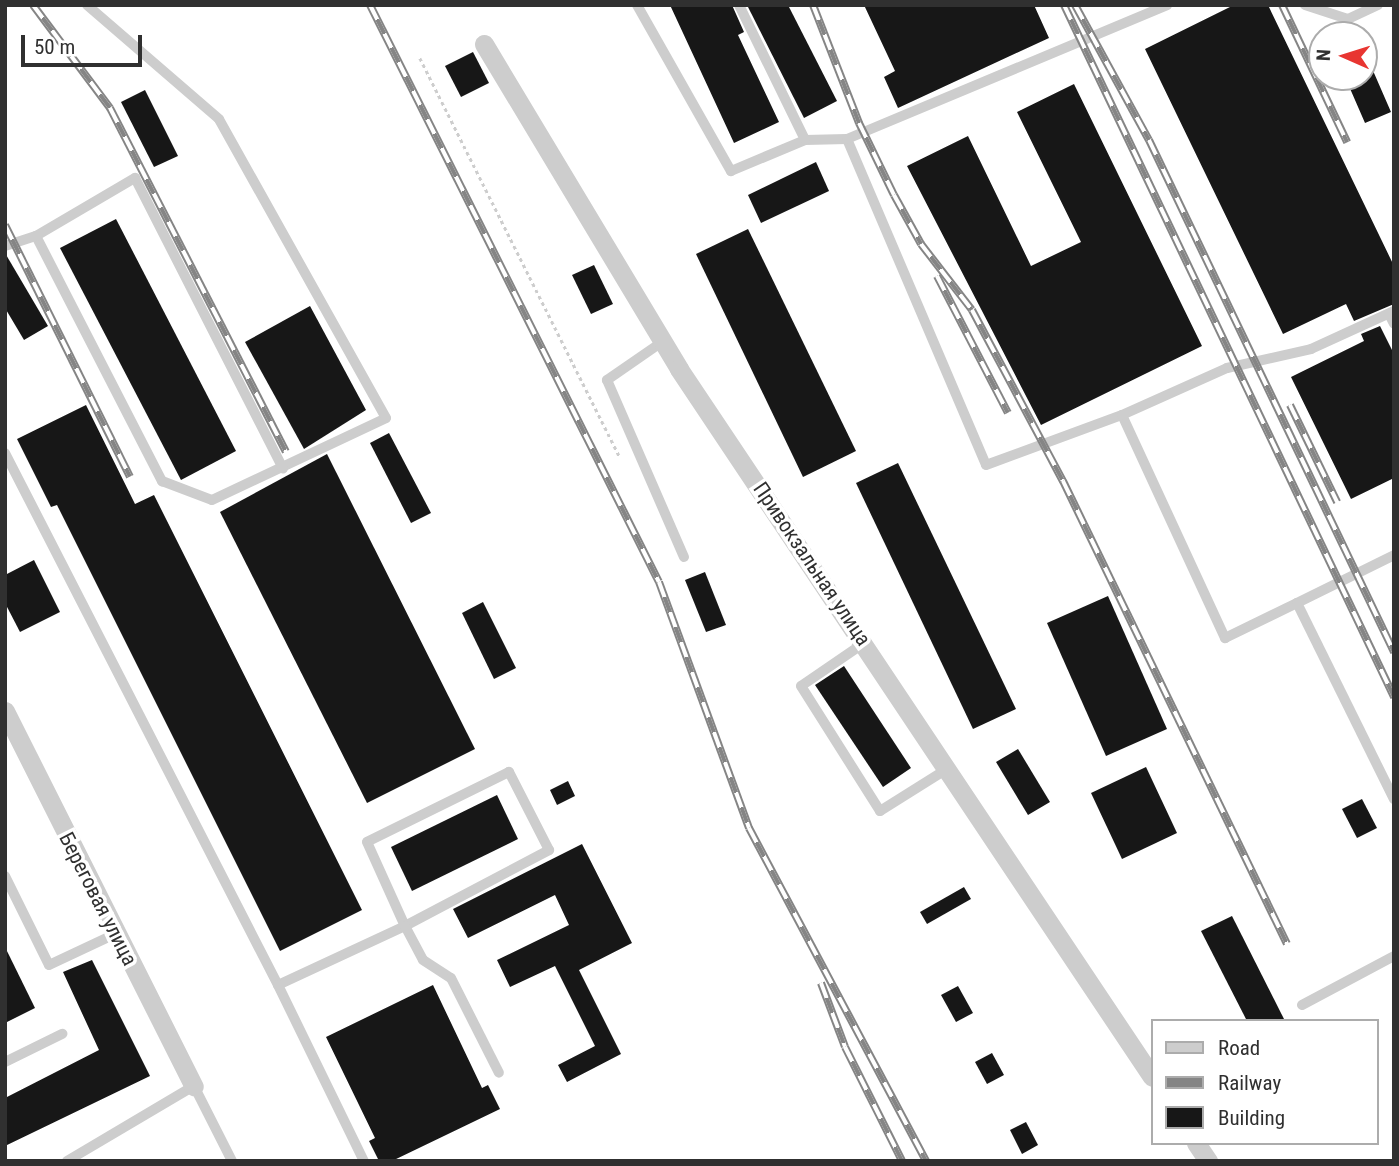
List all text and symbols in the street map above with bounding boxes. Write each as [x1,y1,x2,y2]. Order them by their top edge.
scale bar [24,21,145,65]
north arrow [1308,21,1378,91]
text: 50 m [34,35,75,59]
text: N [1312,49,1335,61]
street label: Привокзальная улица [748,477,876,651]
street label: Береговая улица [54,828,142,970]
legend [1150,1019,1378,1145]
text: Road [1218,1036,1260,1060]
text: Railway [1218,1071,1281,1095]
text: Building [1218,1106,1285,1130]

